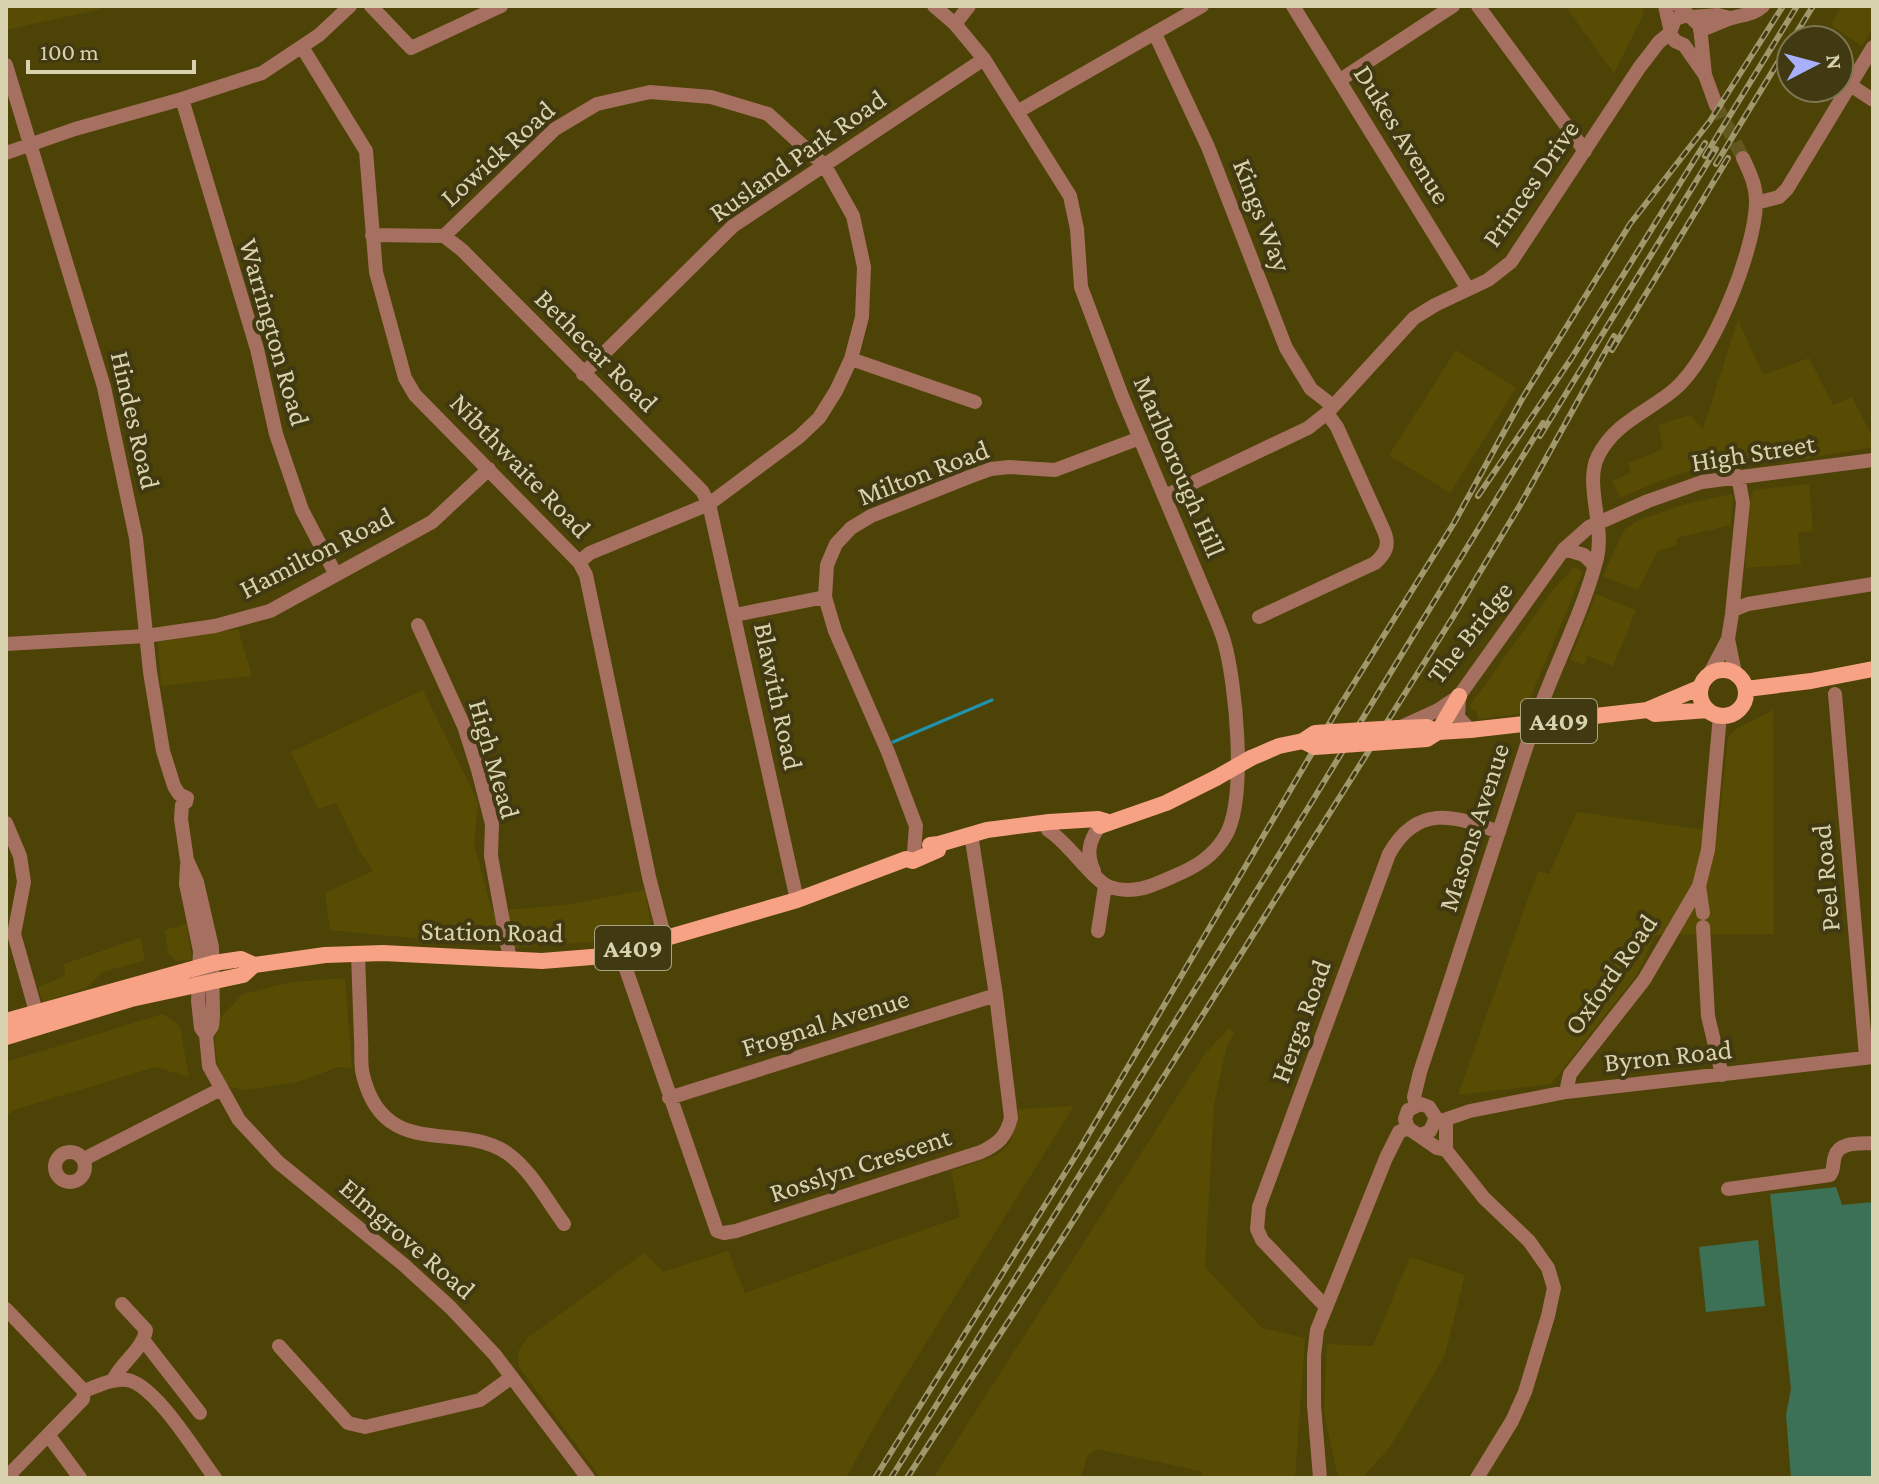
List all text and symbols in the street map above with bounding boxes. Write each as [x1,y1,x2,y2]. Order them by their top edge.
scale bar [28,24,194,74]
north arrow [1775,24,1855,104]
text: 100 m [40,38,99,65]
text: N [1821,53,1848,71]
street label: Dukes Avenue [1348,59,1458,209]
street label: Rusland Park Road [703,83,892,228]
street label: Lowick Road [434,94,561,213]
street label: Princes Drive [1475,114,1585,253]
street label: Kings Way [1227,154,1299,277]
street label: Warrington Road [233,235,316,430]
street label: Bethecar Road [529,283,665,418]
street label: Hindes Road [105,348,167,492]
street label: Marlborough Hill [1127,371,1232,562]
street label: Nibthwaite Road [444,387,597,544]
street label: High Street [1689,427,1818,478]
street label: Milton Road [853,433,993,512]
street label: Hamilton Road [234,500,399,605]
street label: The Bridge [1420,575,1519,689]
street label: Blawith Road [748,620,809,773]
street label: High Mead [463,696,526,823]
road number: A409 [1521,699,1597,743]
street label: Masons Avenue [1432,739,1515,915]
street label: Peel Road [1805,823,1846,933]
street label: Oxford Road [1558,908,1663,1041]
street label: Station Road [420,915,564,948]
road number: A409 [595,926,671,970]
street label: Herga Road [1264,955,1337,1087]
street label: Frognal Avenue [738,982,913,1063]
street label: Byron Road [1602,1033,1734,1078]
street label: Rosslyn Crescent [766,1120,955,1208]
street label: Elmgrove Road [334,1171,482,1306]

